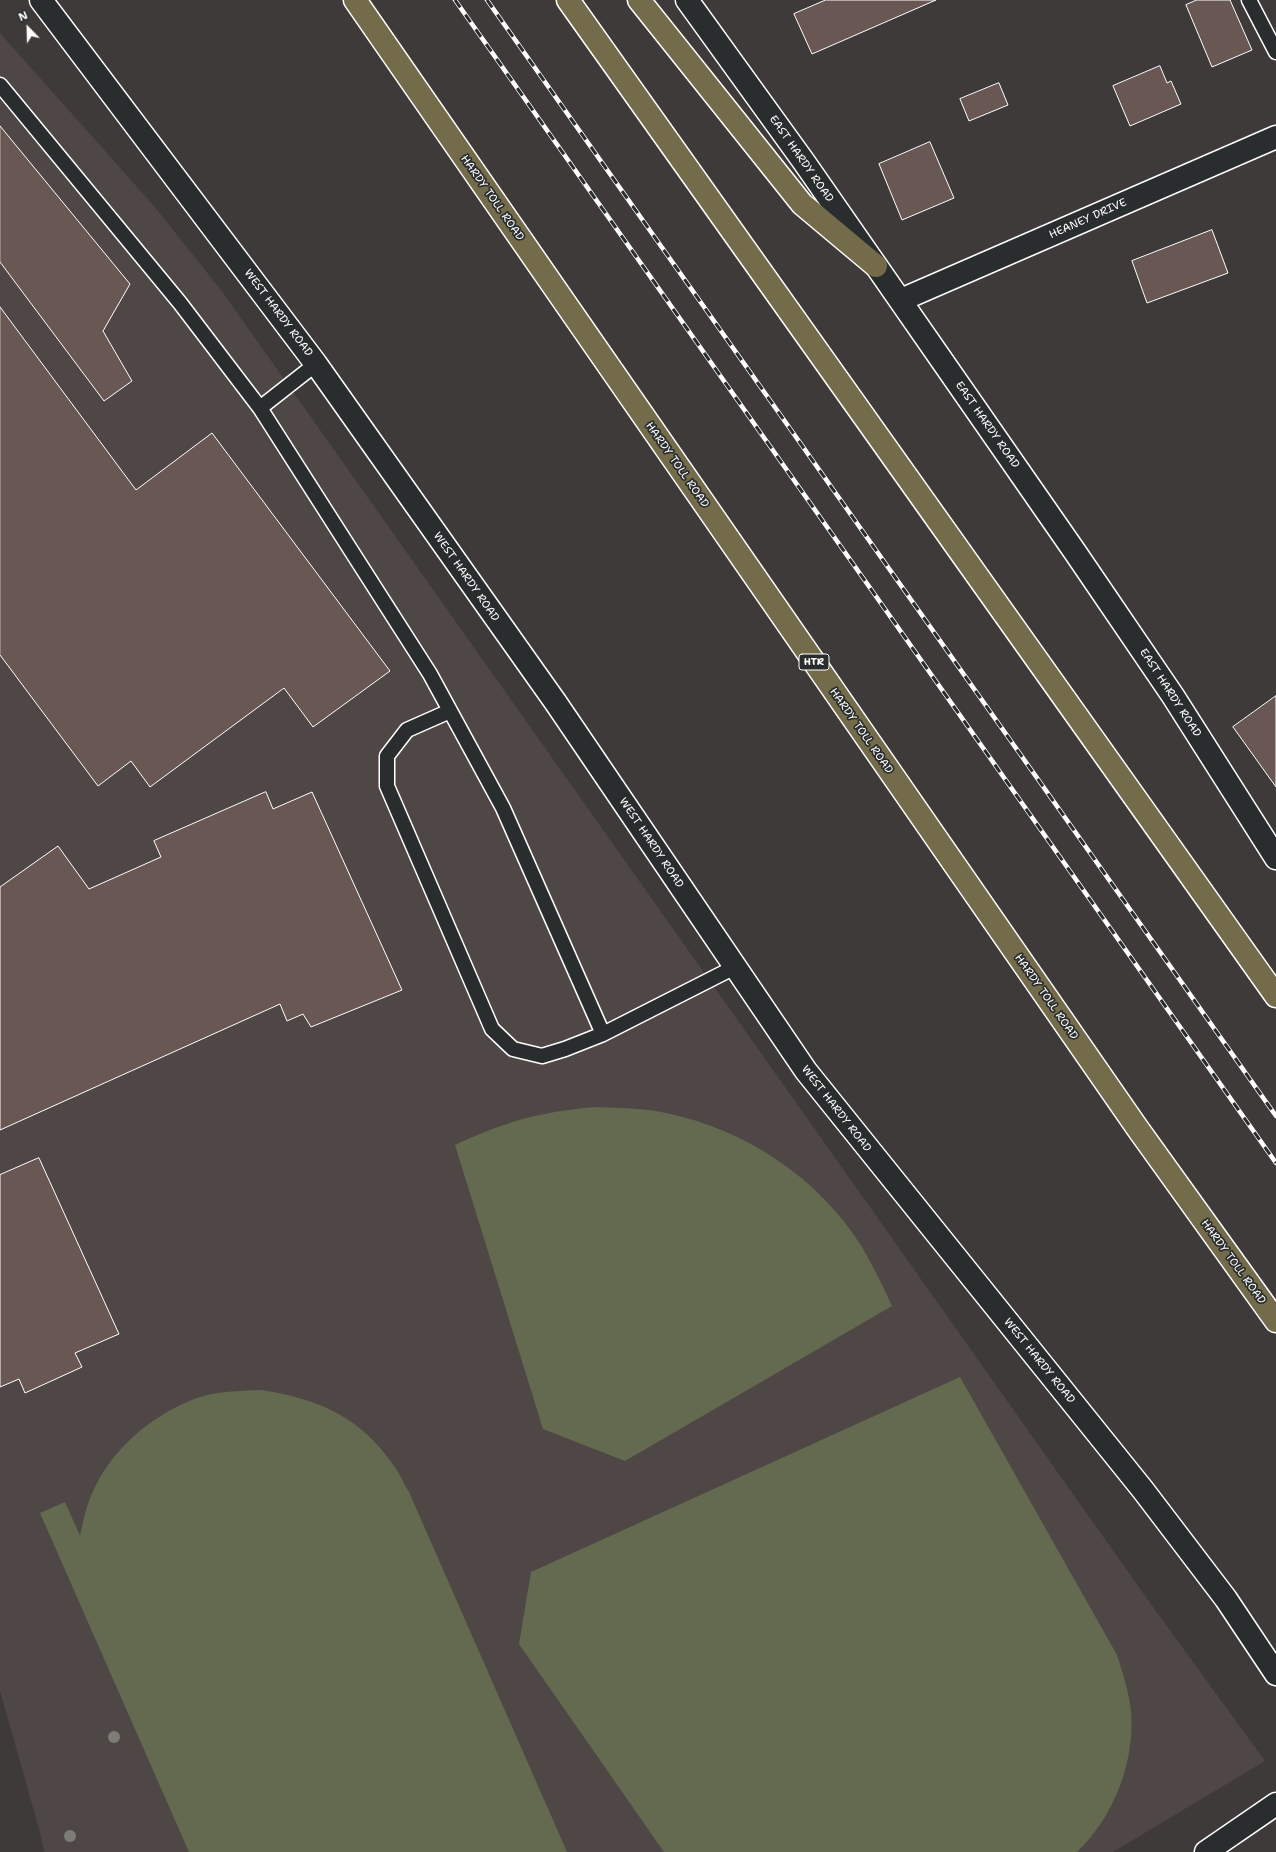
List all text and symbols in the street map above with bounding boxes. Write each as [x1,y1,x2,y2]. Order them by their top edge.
north arrow [8,8,48,48]
text: N [16,8,30,25]
street label: EAST HARDY ROAD [766,113,836,205]
street label: HARDY TOLL ROAD [458,153,526,243]
street label: HEANEY DRIVE [1047,196,1129,242]
street label: WEST HARDY ROAD [241,267,315,359]
street label: EAST HARDY ROAD [952,379,1022,471]
street label: HARDY TOLL ROAD [643,420,711,510]
street label: WEST HARDY ROAD [430,530,502,624]
street label: EAST HARDY ROAD [1136,646,1204,740]
road number: HTR [799,654,829,670]
street label: HARDY TOLL ROAD [827,686,895,776]
street label: WEST HARDY ROAD [616,795,686,891]
street label: HARDY TOLL ROAD [1012,952,1080,1042]
street label: WEST HARDY ROAD [798,1063,874,1155]
street label: HARDY TOLL ROAD [1198,1217,1268,1307]
street label: WEST HARDY ROAD [1001,1316,1077,1406]

